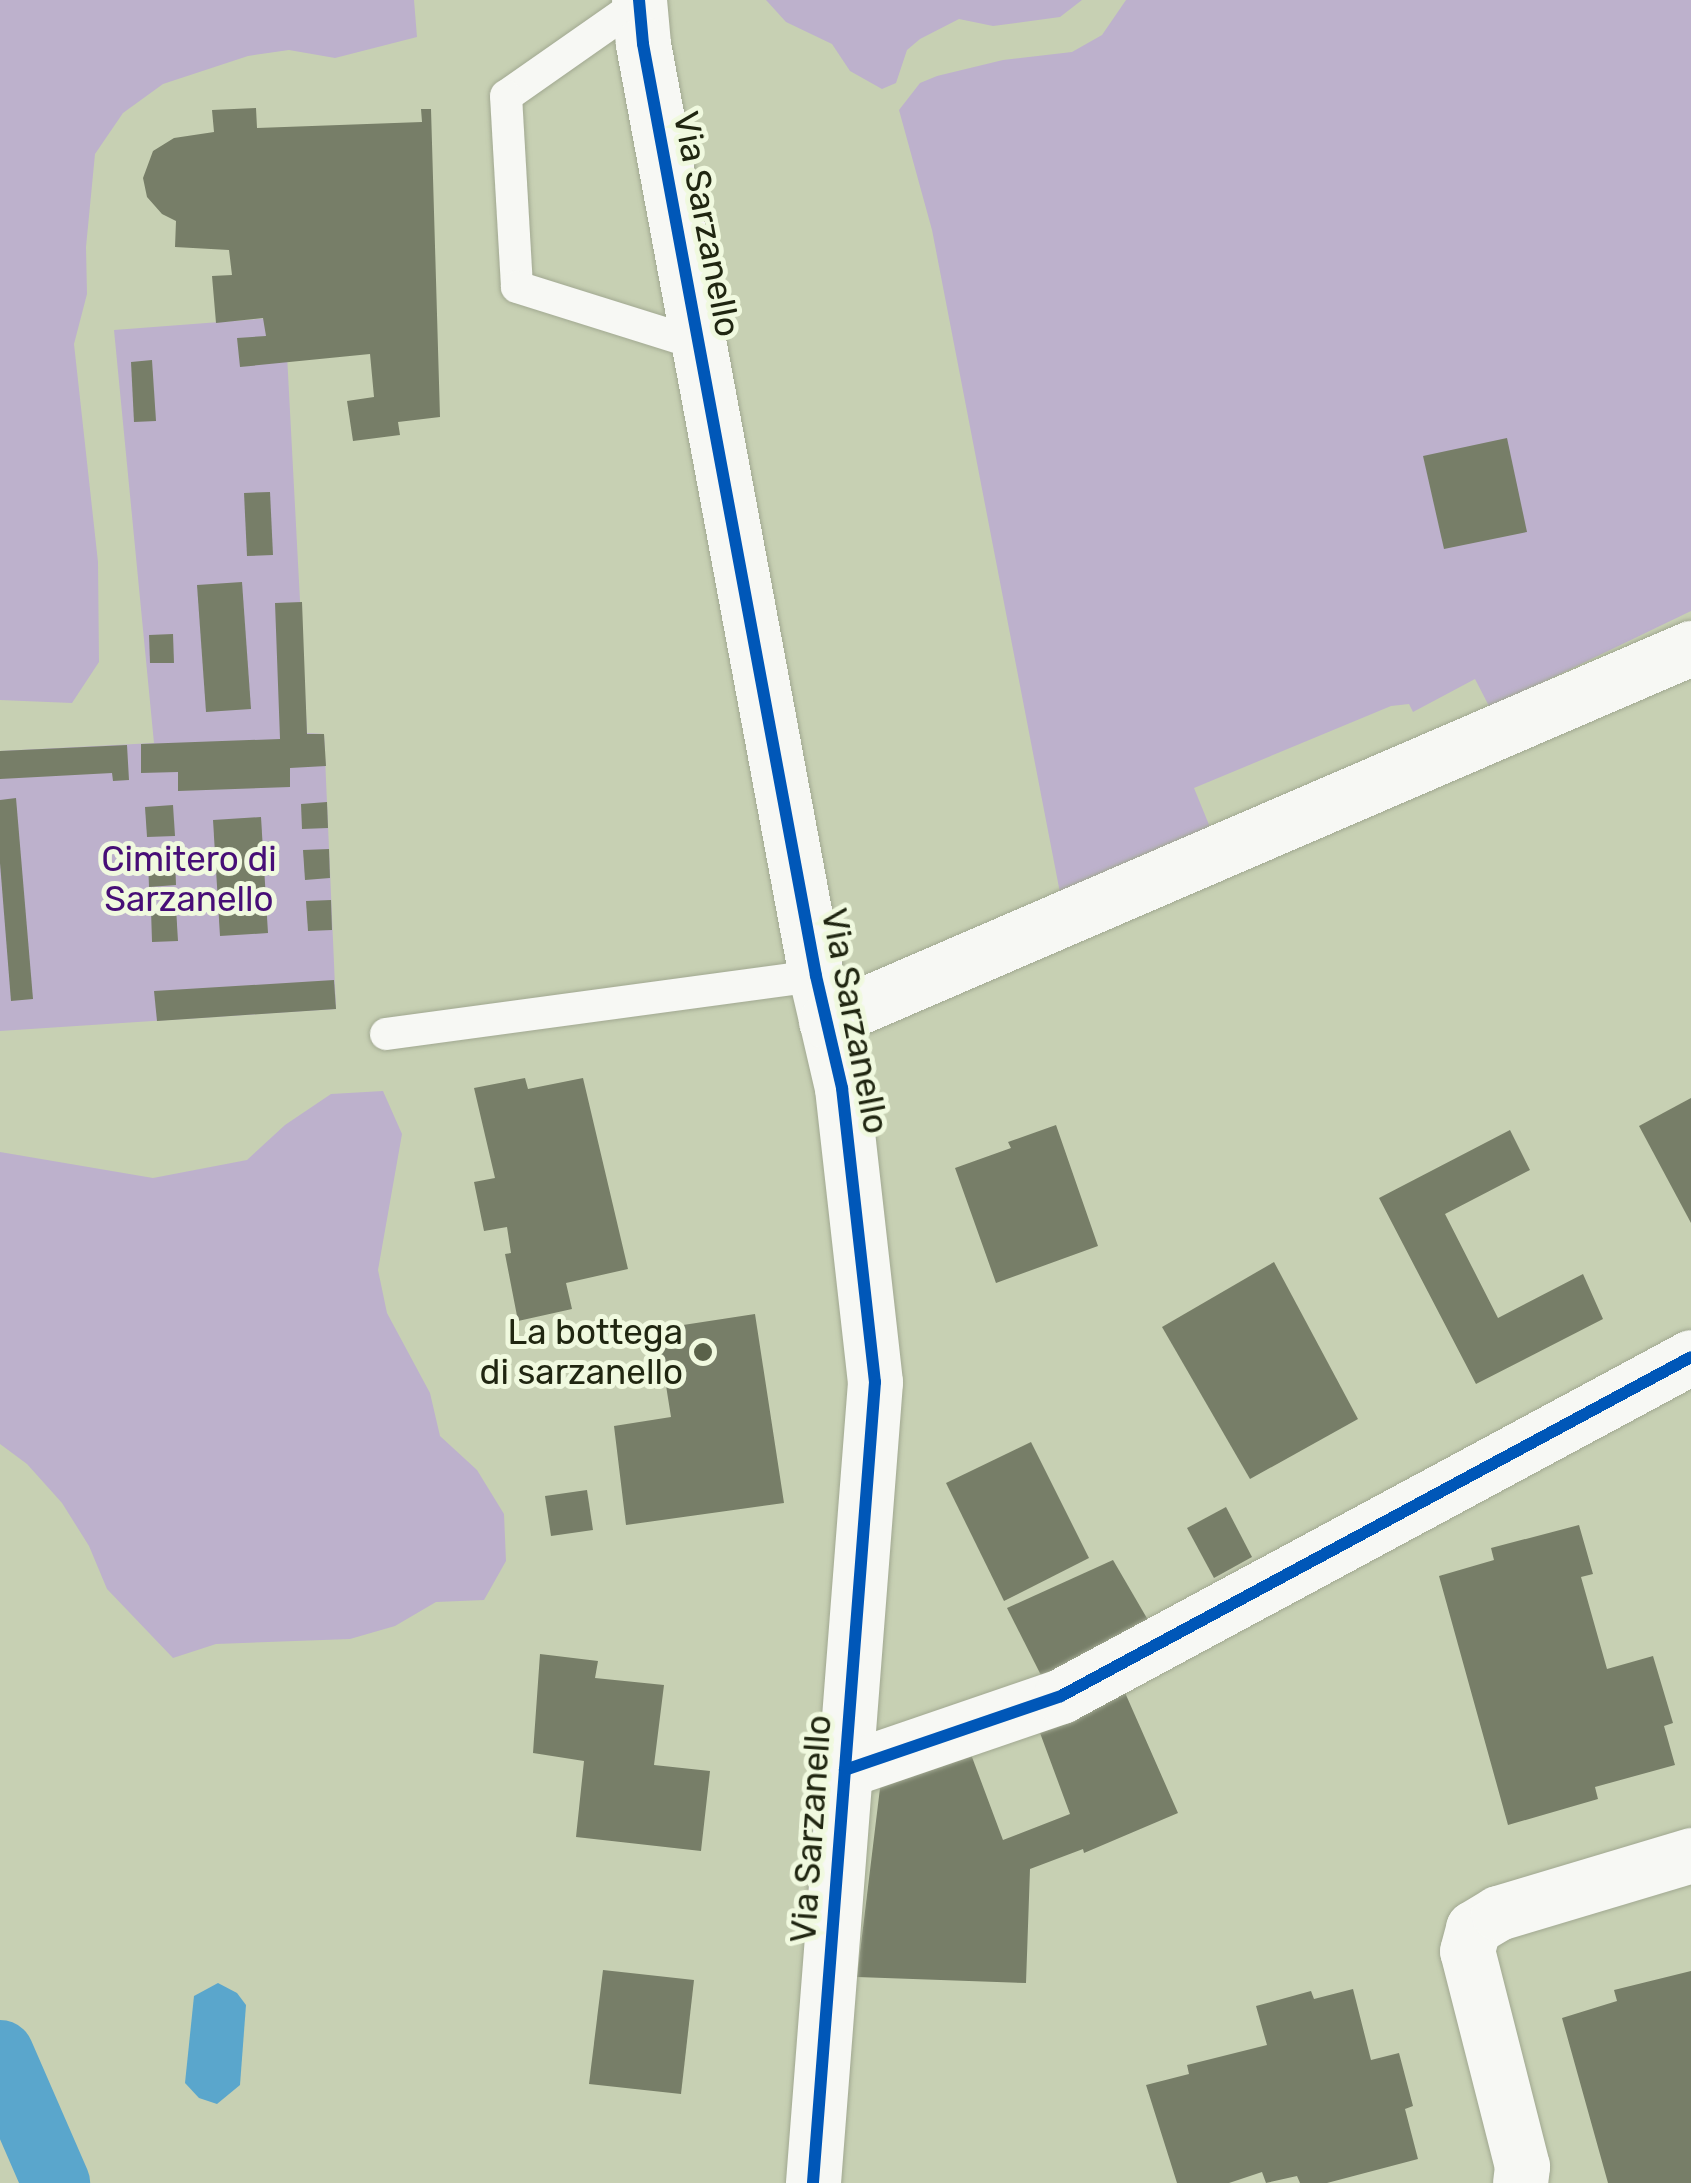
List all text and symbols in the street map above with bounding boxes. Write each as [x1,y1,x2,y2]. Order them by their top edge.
street label: Via Sarzanello [665,108,749,340]
park label: Cimitero di Sarzanello [101,838,277,920]
street label: Via Sarzanello [813,905,897,1137]
place label: La bottega di sarzanello [480,1311,683,1393]
marker: La bottega di sarzanello [692,1341,714,1363]
street label: Via Sarzanello [782,1714,840,1944]

